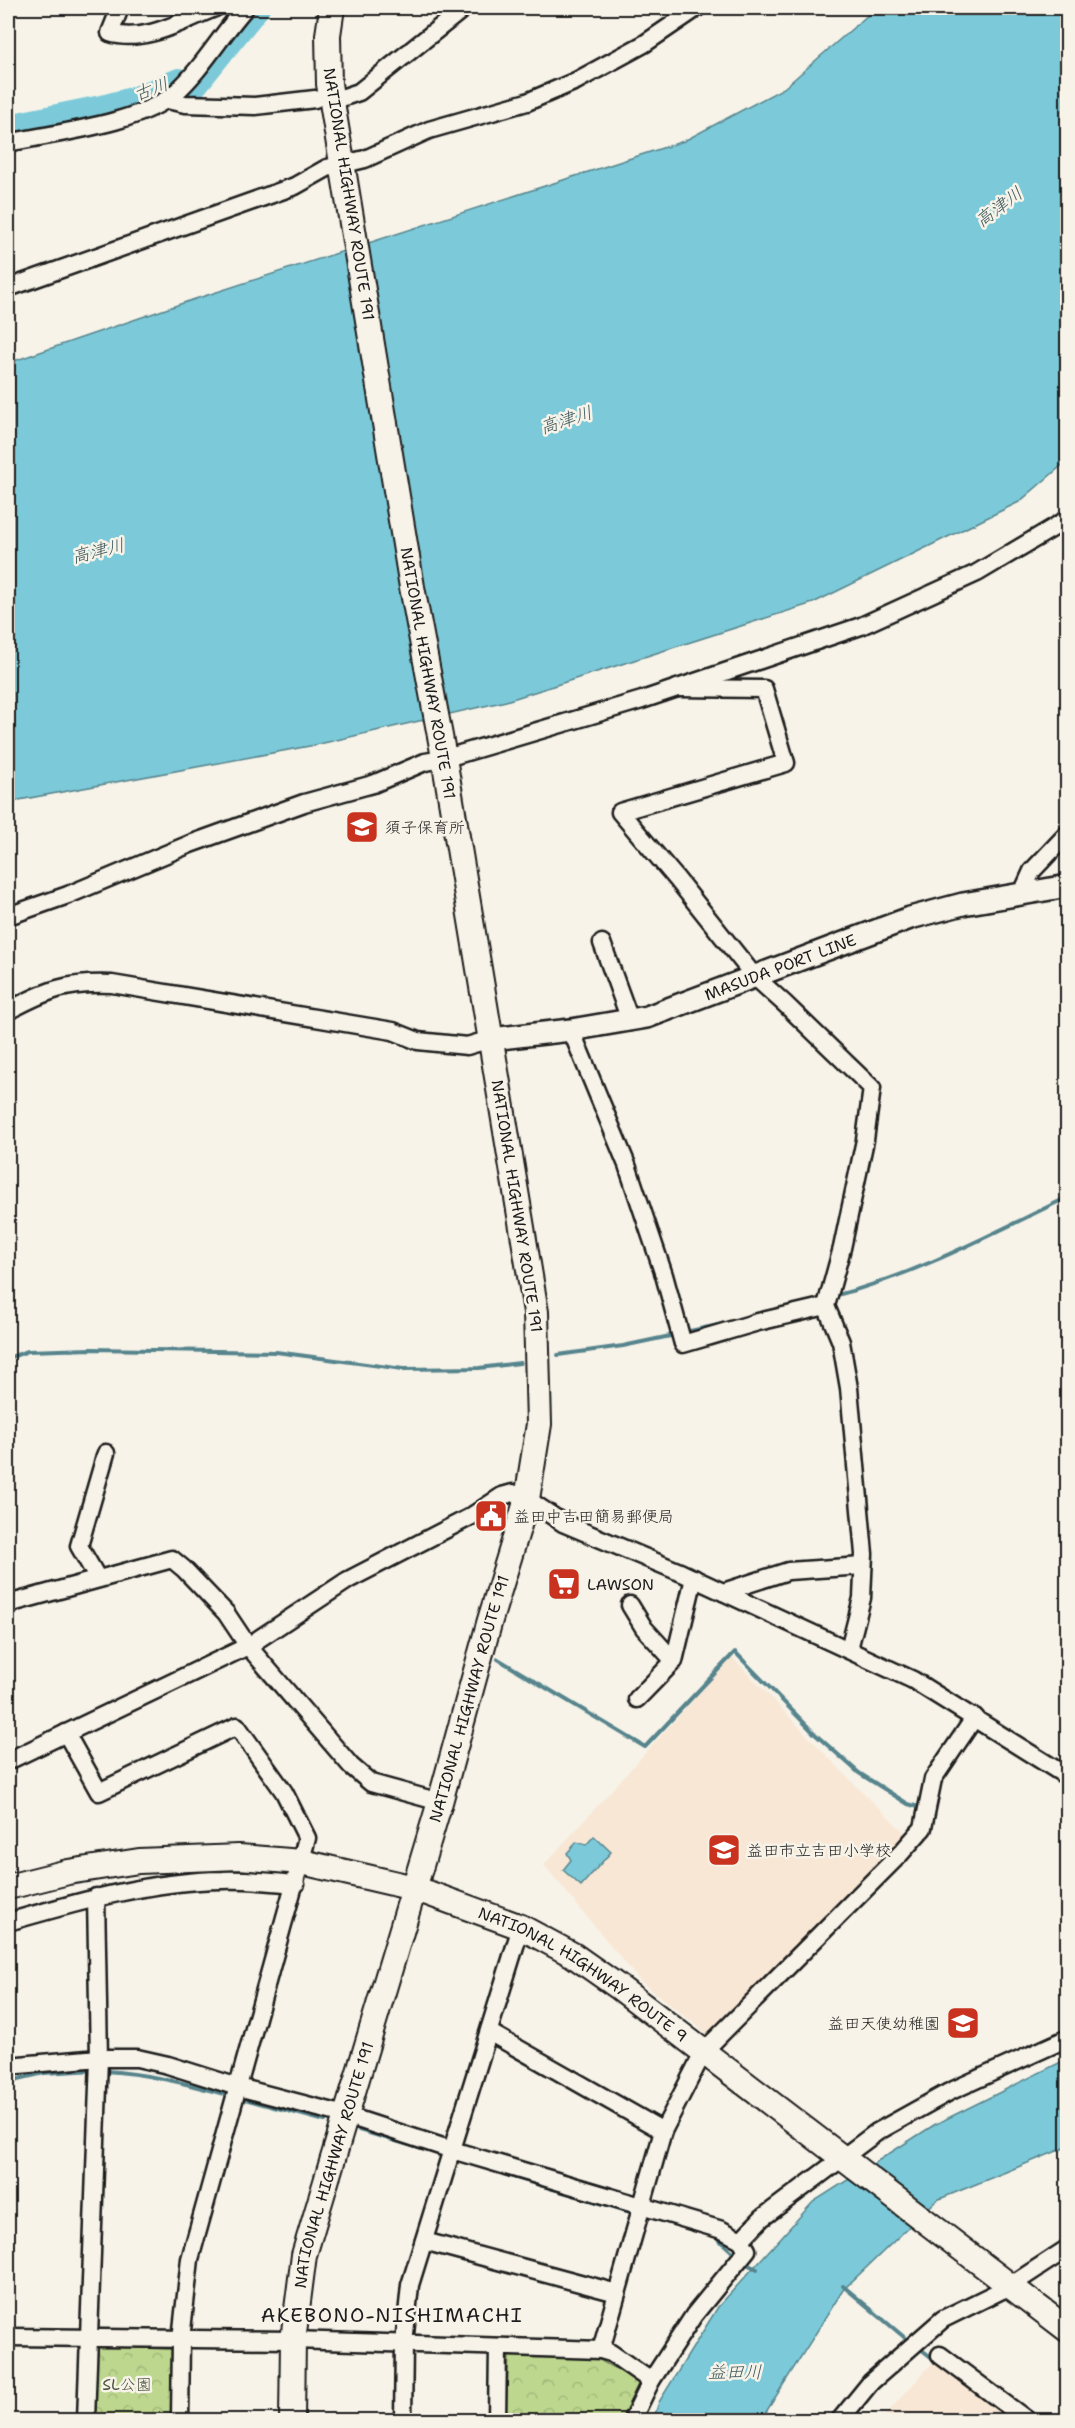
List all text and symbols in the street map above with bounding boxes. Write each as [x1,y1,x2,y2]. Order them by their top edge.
street label: NATIONAL HIGHWAY ROUTE 191 [319,66,379,322]
water label: 古川 [130,72,172,106]
water label: 高津川 [970,181,1028,233]
water label: 高津川 [537,400,595,440]
water label: 高津川 [69,533,127,569]
street label: NATIONAL HIGHWAY ROUTE 191 [395,545,461,801]
school or university icon: 須子保育所 [344,809,380,845]
place label: 須子保育所 [385,817,465,838]
street label: MASUDA PORT LINE [702,929,859,1005]
street label: NATIONAL HIGHWAY ROUTE 191 [487,1078,547,1334]
public building icon: 益田中吉田簡易郵便局 [473,1498,509,1534]
place label: 益田中吉田簡易郵便局 [514,1506,674,1527]
supermarket icon: LAWSON [546,1566,582,1602]
street label: NATIONAL HIGHWAY ROUTE 191 [424,1573,514,1825]
place label: LAWSON [587,1574,654,1595]
school or university icon: 益田市立吉田小学校 [706,1832,742,1868]
place label: 益田市立吉田小学校 [747,1840,891,1861]
street label: NATIONAL HIGHWAY ROUTE 9 [476,1902,692,2046]
school or university icon: 益田天使幼稚園 [945,2005,981,2041]
place label: 益田天使幼稚園 [828,2013,940,2034]
street label: NATIONAL HIGHWAY ROUTE 191 [289,2039,378,2290]
district label: AKEBONO-NISHIMACHI [261,2302,523,2328]
water label: 益田川 [708,2360,762,2384]
park label: SL公園 [102,2374,152,2395]

